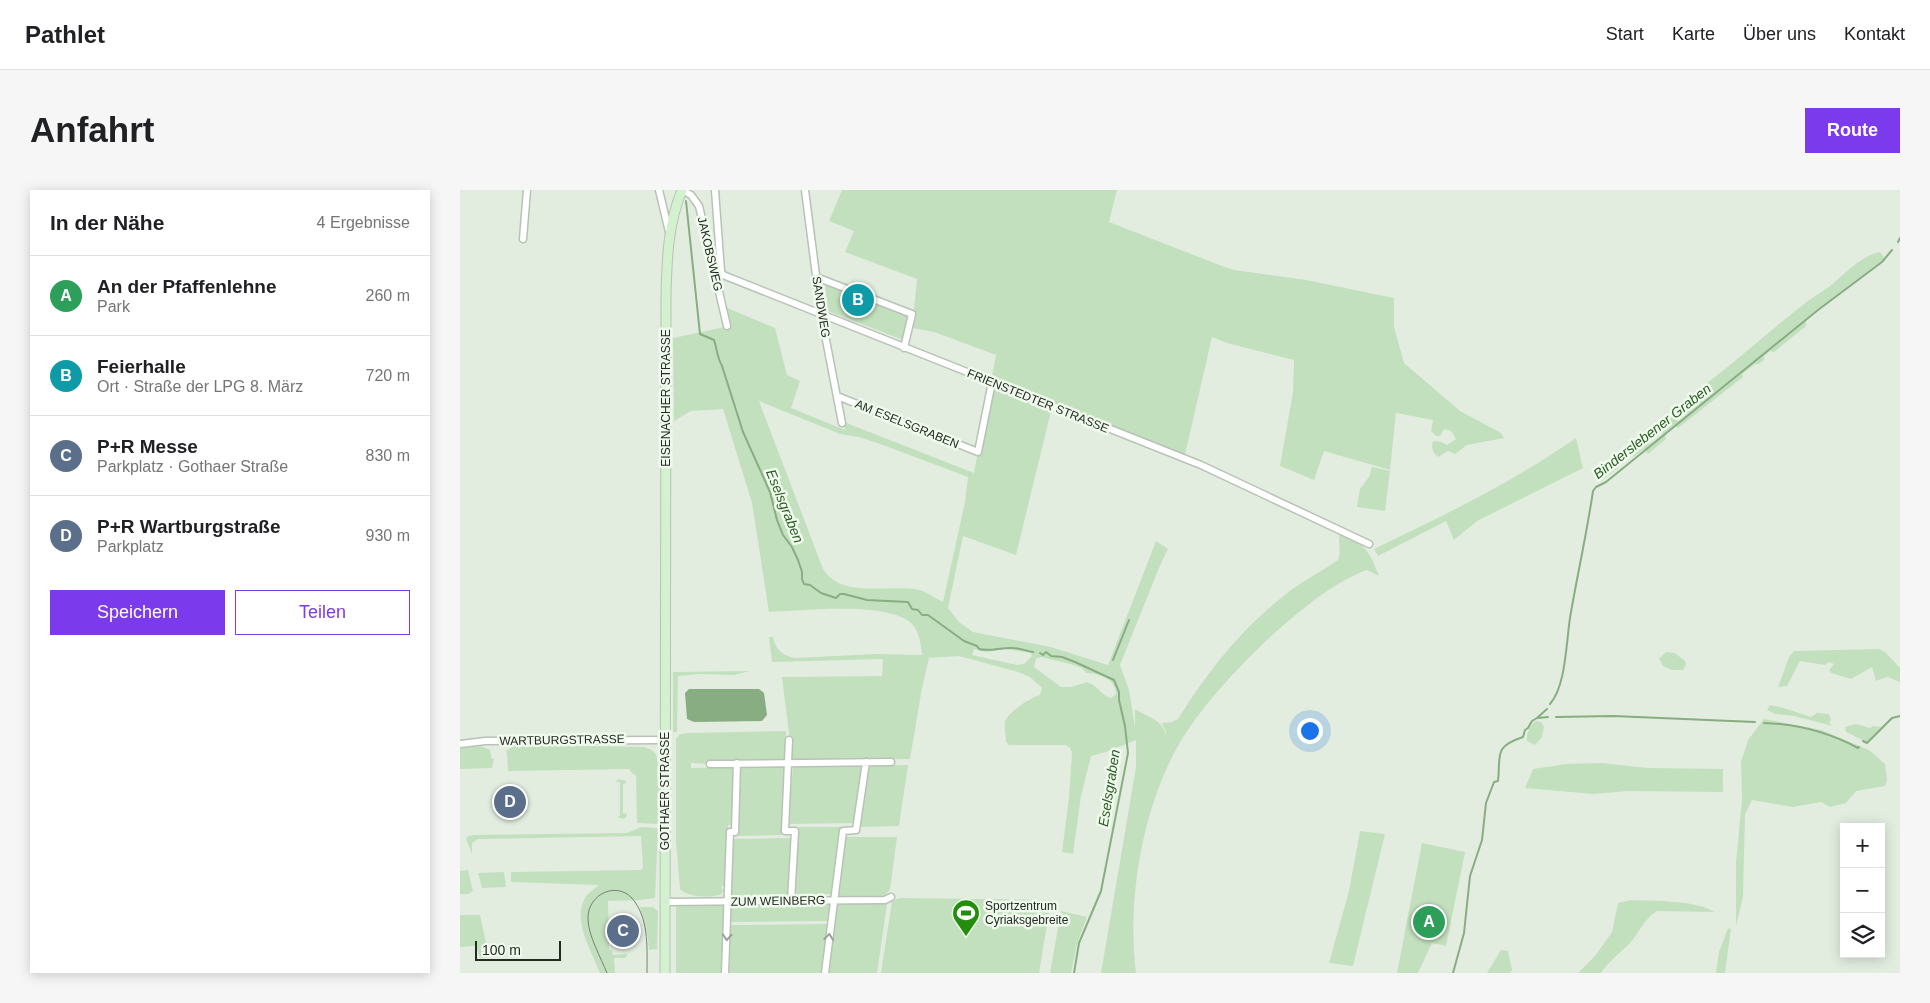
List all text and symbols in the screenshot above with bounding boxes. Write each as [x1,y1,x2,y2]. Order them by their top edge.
text: Pathlet [25,21,105,48]
text: Start [1606,24,1644,44]
text: Karte [1672,24,1715,44]
text: Über uns [1743,24,1816,44]
text: Kontakt [1844,24,1905,44]
button: Route [1805,108,1900,153]
text: Anfahrt [30,110,154,149]
text: In der Nähe [50,211,164,234]
text: 4 Ergebnisse [317,214,410,231]
street label: JAKOBSWEG [695,215,725,293]
street label: SANDWEG [809,275,833,339]
text: An der Pfaffenlehne [97,276,276,297]
pin: B [842,281,874,319]
text: A [60,287,72,304]
text: 260 m [366,287,410,304]
text: Park [97,298,130,315]
street label: EISENACHER STRASSE [659,329,673,467]
text: Feierhalle [97,356,186,377]
street label: FRIENSTEDTER STRASSE [965,366,1111,436]
text: B [60,367,72,384]
text: 720 m [366,367,410,384]
text: Ort · Straße der LPG 8. März [97,378,303,395]
water label: Binderslebener Graben [1590,380,1714,482]
street label: AM ESELSGRABEN [853,397,961,451]
text: P+R Messe [97,436,198,457]
text: C [60,447,72,464]
text: 830 m [366,447,410,464]
text: Parkplatz · Gothaer Straße [97,458,288,475]
water label: Eselsgraben [763,467,807,545]
text: P+R Wartburgstraße [97,516,281,537]
text: D [60,527,72,544]
text: 930 m [366,527,410,544]
text: Parkplatz [97,538,164,555]
button: Speichern [50,590,225,635]
button: Teilen [235,590,410,635]
your location [1297,718,1323,744]
street label: WARTBURGSTRASSE [499,732,625,748]
street label: GOTHAER STRASSE [658,732,672,850]
water label: Eselsgraben [1095,748,1123,828]
pin: D [494,783,526,821]
map controls [1840,823,1885,958]
button: + [1840,823,1885,868]
button: − [1840,868,1885,913]
street label: ZUM WEINBERG [731,893,825,909]
sports icon: Sportzentrum Cyriaksgebreite [951,898,981,937]
place label: Sportzentrum Cyriaksgebreite [985,899,1069,927]
pin: A [1413,903,1445,941]
pin: C [607,912,639,950]
button: layers [1840,913,1885,958]
one-way arrow [823,932,834,940]
one-way arrow [721,934,732,942]
scale bar [475,938,561,961]
text: 100 m [482,942,521,958]

